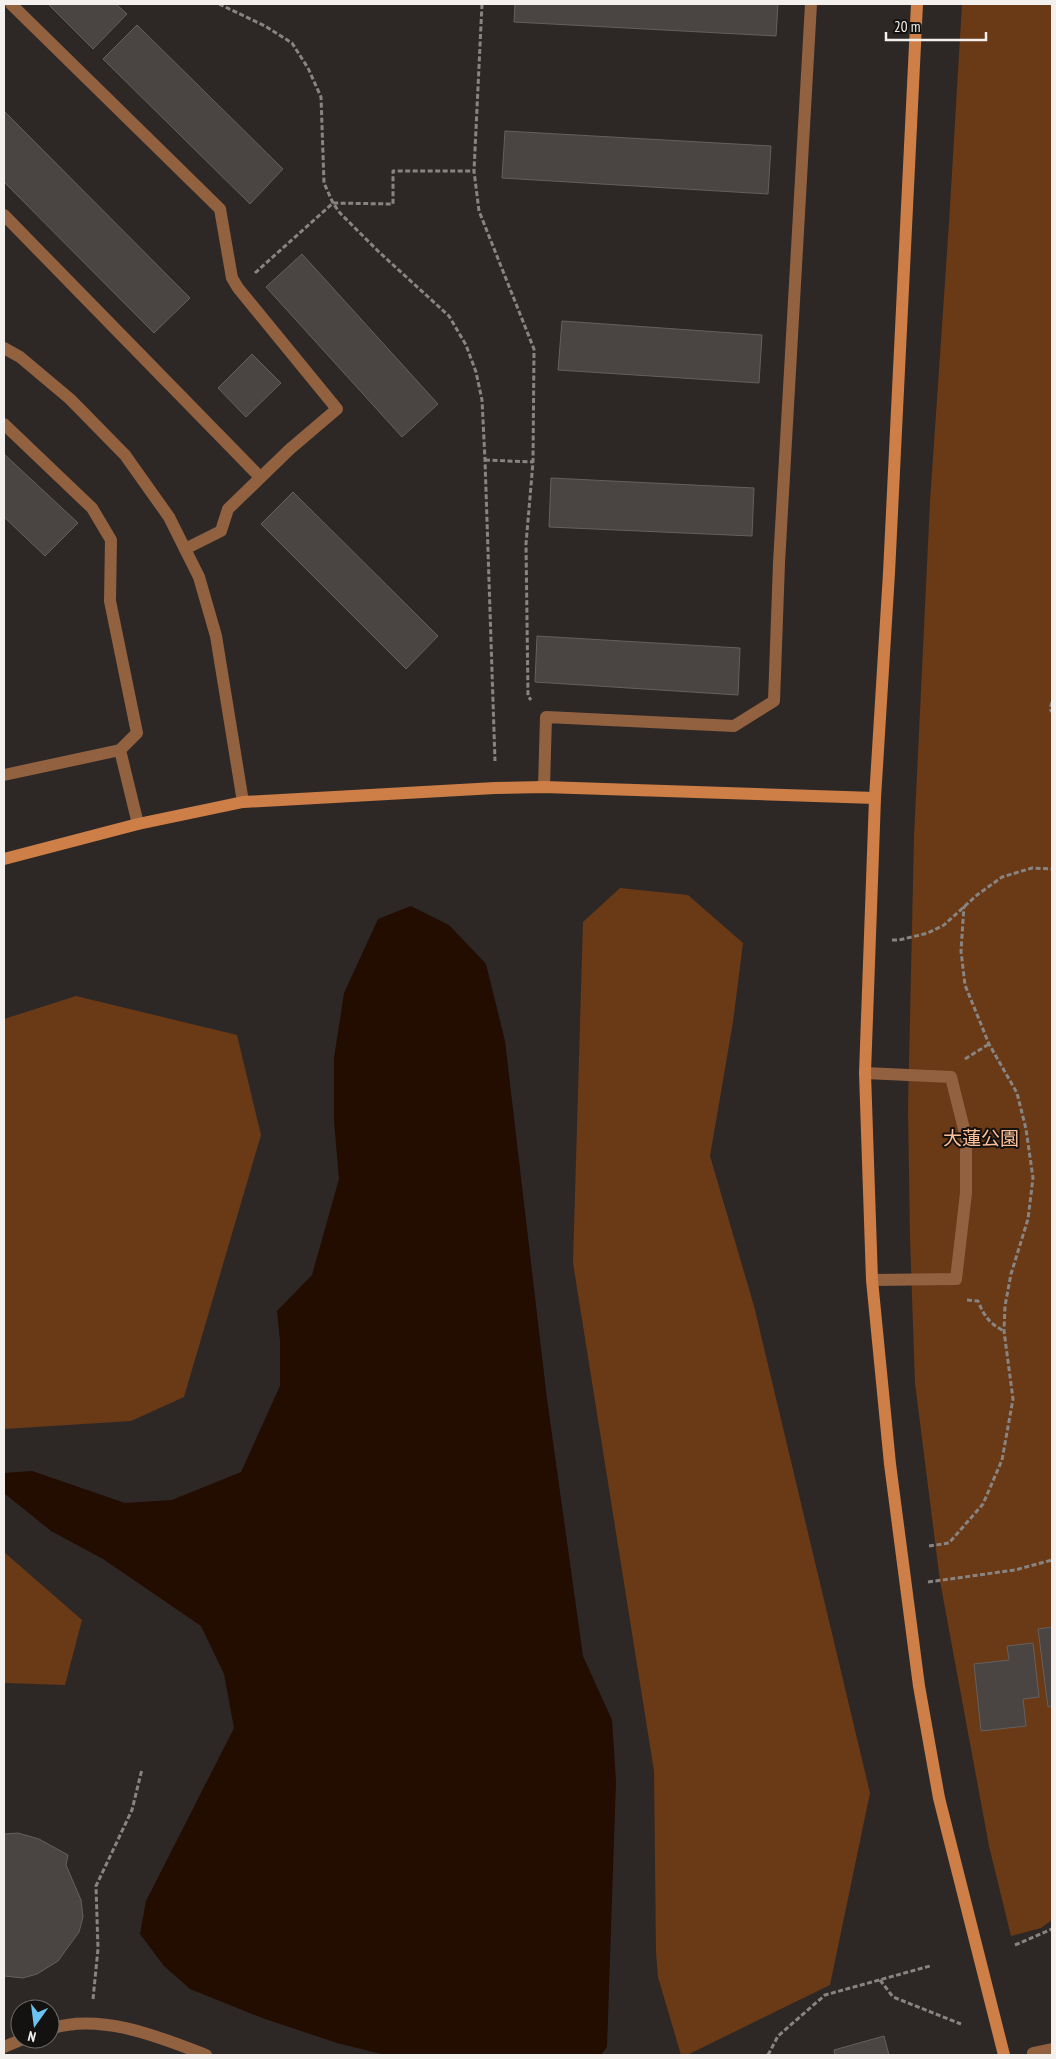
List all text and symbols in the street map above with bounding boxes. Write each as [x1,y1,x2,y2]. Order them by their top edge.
scale bar [886,10,986,42]
text: 20 m [894,17,920,36]
park label: 大蓮公園 [943,1126,1019,1150]
north arrow [10,1999,60,2049]
text: N [26,2027,38,2046]

